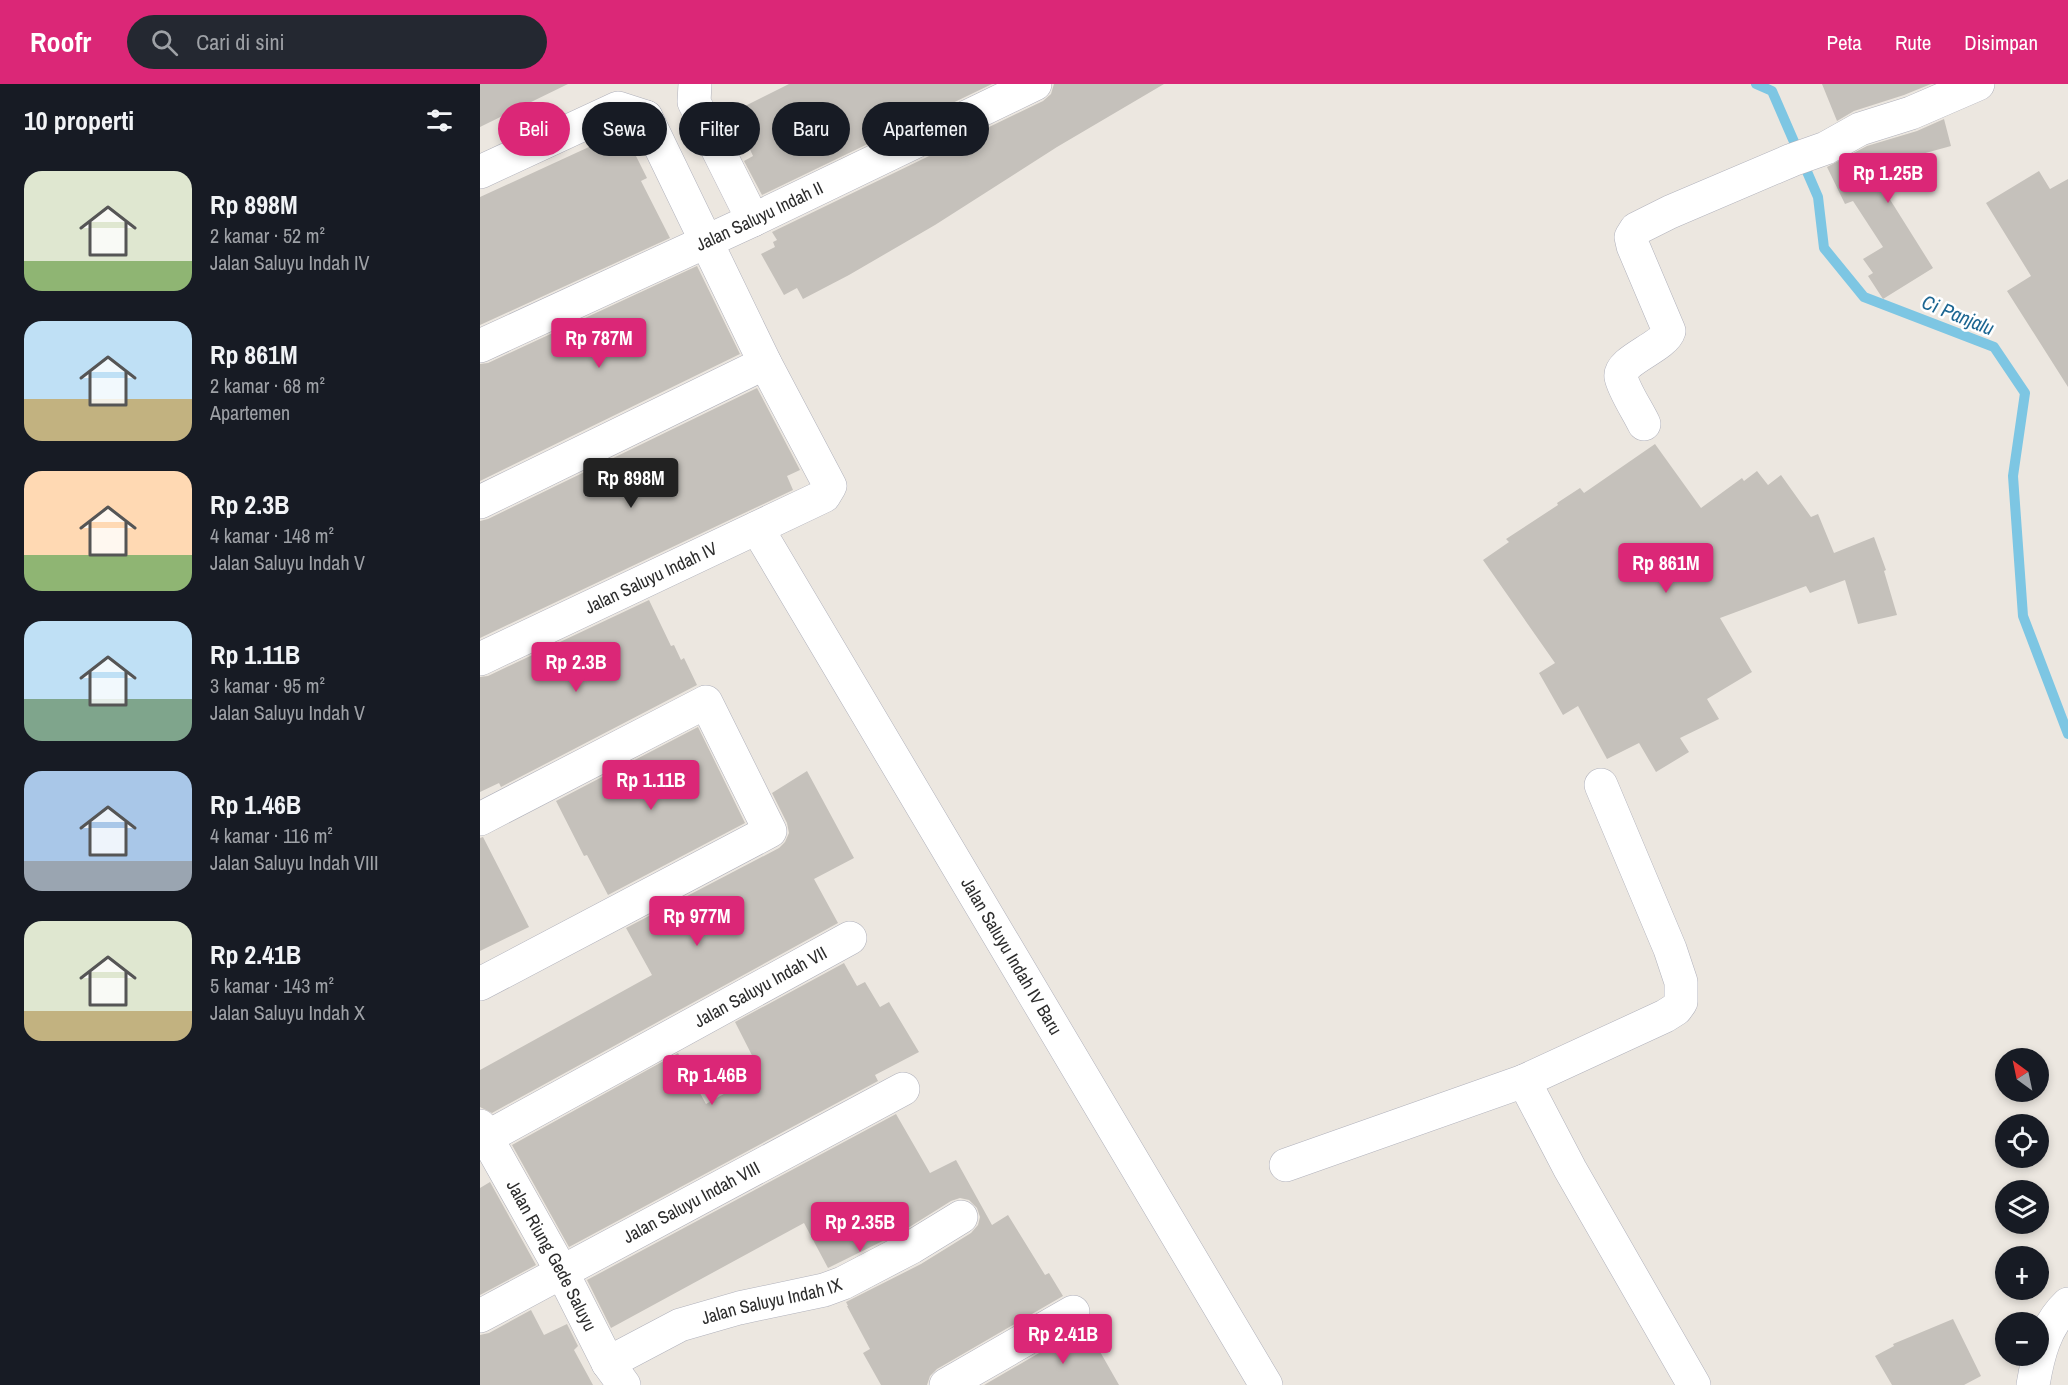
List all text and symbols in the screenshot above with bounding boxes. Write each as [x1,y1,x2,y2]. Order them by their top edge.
search box [127,15,547,69]
text: Roofr [30,23,91,61]
icon: search [148,26,181,59]
text: Cari di sini [196,27,284,57]
text: Peta [1826,28,1862,57]
text: Rute [1895,28,1931,57]
text: Disimpan [1964,28,2038,57]
chip: Beli [498,102,570,156]
chip: Sewa [582,102,667,156]
chip: Filter [679,102,760,156]
chip: Baru [772,102,850,156]
chip: Apartemen [862,102,989,156]
text: 10 properti [24,103,134,138]
icon: filters [423,104,456,137]
pin: Rp 1.25B [1826,153,1950,204]
text: Rp 1.25B [1853,159,1923,186]
street label: Jalan Saluyu Indah II [692,175,827,257]
text: Rp 898M [210,187,298,222]
icon: home [72,195,144,267]
text: 2 kamar · 52 m² [210,222,325,249]
text: Jalan Saluyu Indah IV [210,249,370,276]
water label: Ci Panjalu [1918,288,1998,341]
pin: Rp 787M [544,318,654,369]
text: Rp 787M [565,324,633,351]
text: Rp 861M [210,337,298,372]
icon: home [72,345,144,417]
text: 2 kamar · 68 m² [210,372,325,399]
text: Apartemen [210,399,290,426]
pin: Rp 898M [576,458,686,509]
text: Rp 898M [597,464,665,491]
text: Rp 2.3B [210,487,289,522]
icon: home [72,495,144,567]
text: 4 kamar · 148 m² [210,522,334,549]
street label: Jalan Saluyu Indah IV [580,535,721,620]
pin: Rp 861M [1611,543,1721,594]
text: Jalan Saluyu Indah V [210,549,365,576]
text: Rp 861M [1632,549,1700,576]
text: Rp 1.11B [210,637,300,672]
pin: Rp 2.3B [521,642,631,693]
icon: home [72,645,144,717]
text: Rp 2.3B [545,648,607,675]
text: 3 kamar · 95 m² [210,672,325,699]
text: Jalan Saluyu Indah V [210,699,365,726]
pin: Rp 1.11B [589,760,713,811]
text: Rp 1.11B [616,766,686,793]
text: Rp 1.46B [210,787,301,822]
icon: home [72,795,144,867]
text: 4 kamar · 116 m² [210,822,333,849]
text: Jalan Saluyu Indah VIII [210,849,379,876]
street label: Jalan Saluyu Indah IV Baru [955,873,1068,1039]
pin: Rp 977M [642,896,752,947]
text: Rp 977M [663,902,731,929]
text: Rp 2.41B [210,937,301,972]
street label: Jalan Saluyu Indah VII [689,940,831,1033]
icon: home [72,945,144,1017]
text: 5 kamar · 143 m² [210,972,334,999]
text: Jalan Saluyu Indah X [210,999,365,1026]
north arrow [1995,1048,2049,1102]
map controls [1995,1048,2049,1366]
pin: Rp 1.46B [650,1055,774,1106]
text: Rp 1.46B [677,1061,747,1088]
button: locate [1995,1114,2049,1168]
street label: Jalan Saluyu Indah VIII [618,1155,764,1249]
street label: Jalan Riung Gede Saluyu [501,1175,603,1335]
button: layers [1995,1180,2049,1234]
pin: Rp 2.35B [798,1202,922,1253]
text: Rp 2.35B [825,1208,895,1235]
button: + [1995,1246,2049,1300]
street label: Jalan Saluyu Indah IX [698,1271,845,1330]
button: − [1995,1312,2049,1366]
pin: Rp 2.41B [1001,1314,1125,1365]
text: Rp 2.41B [1028,1320,1098,1347]

